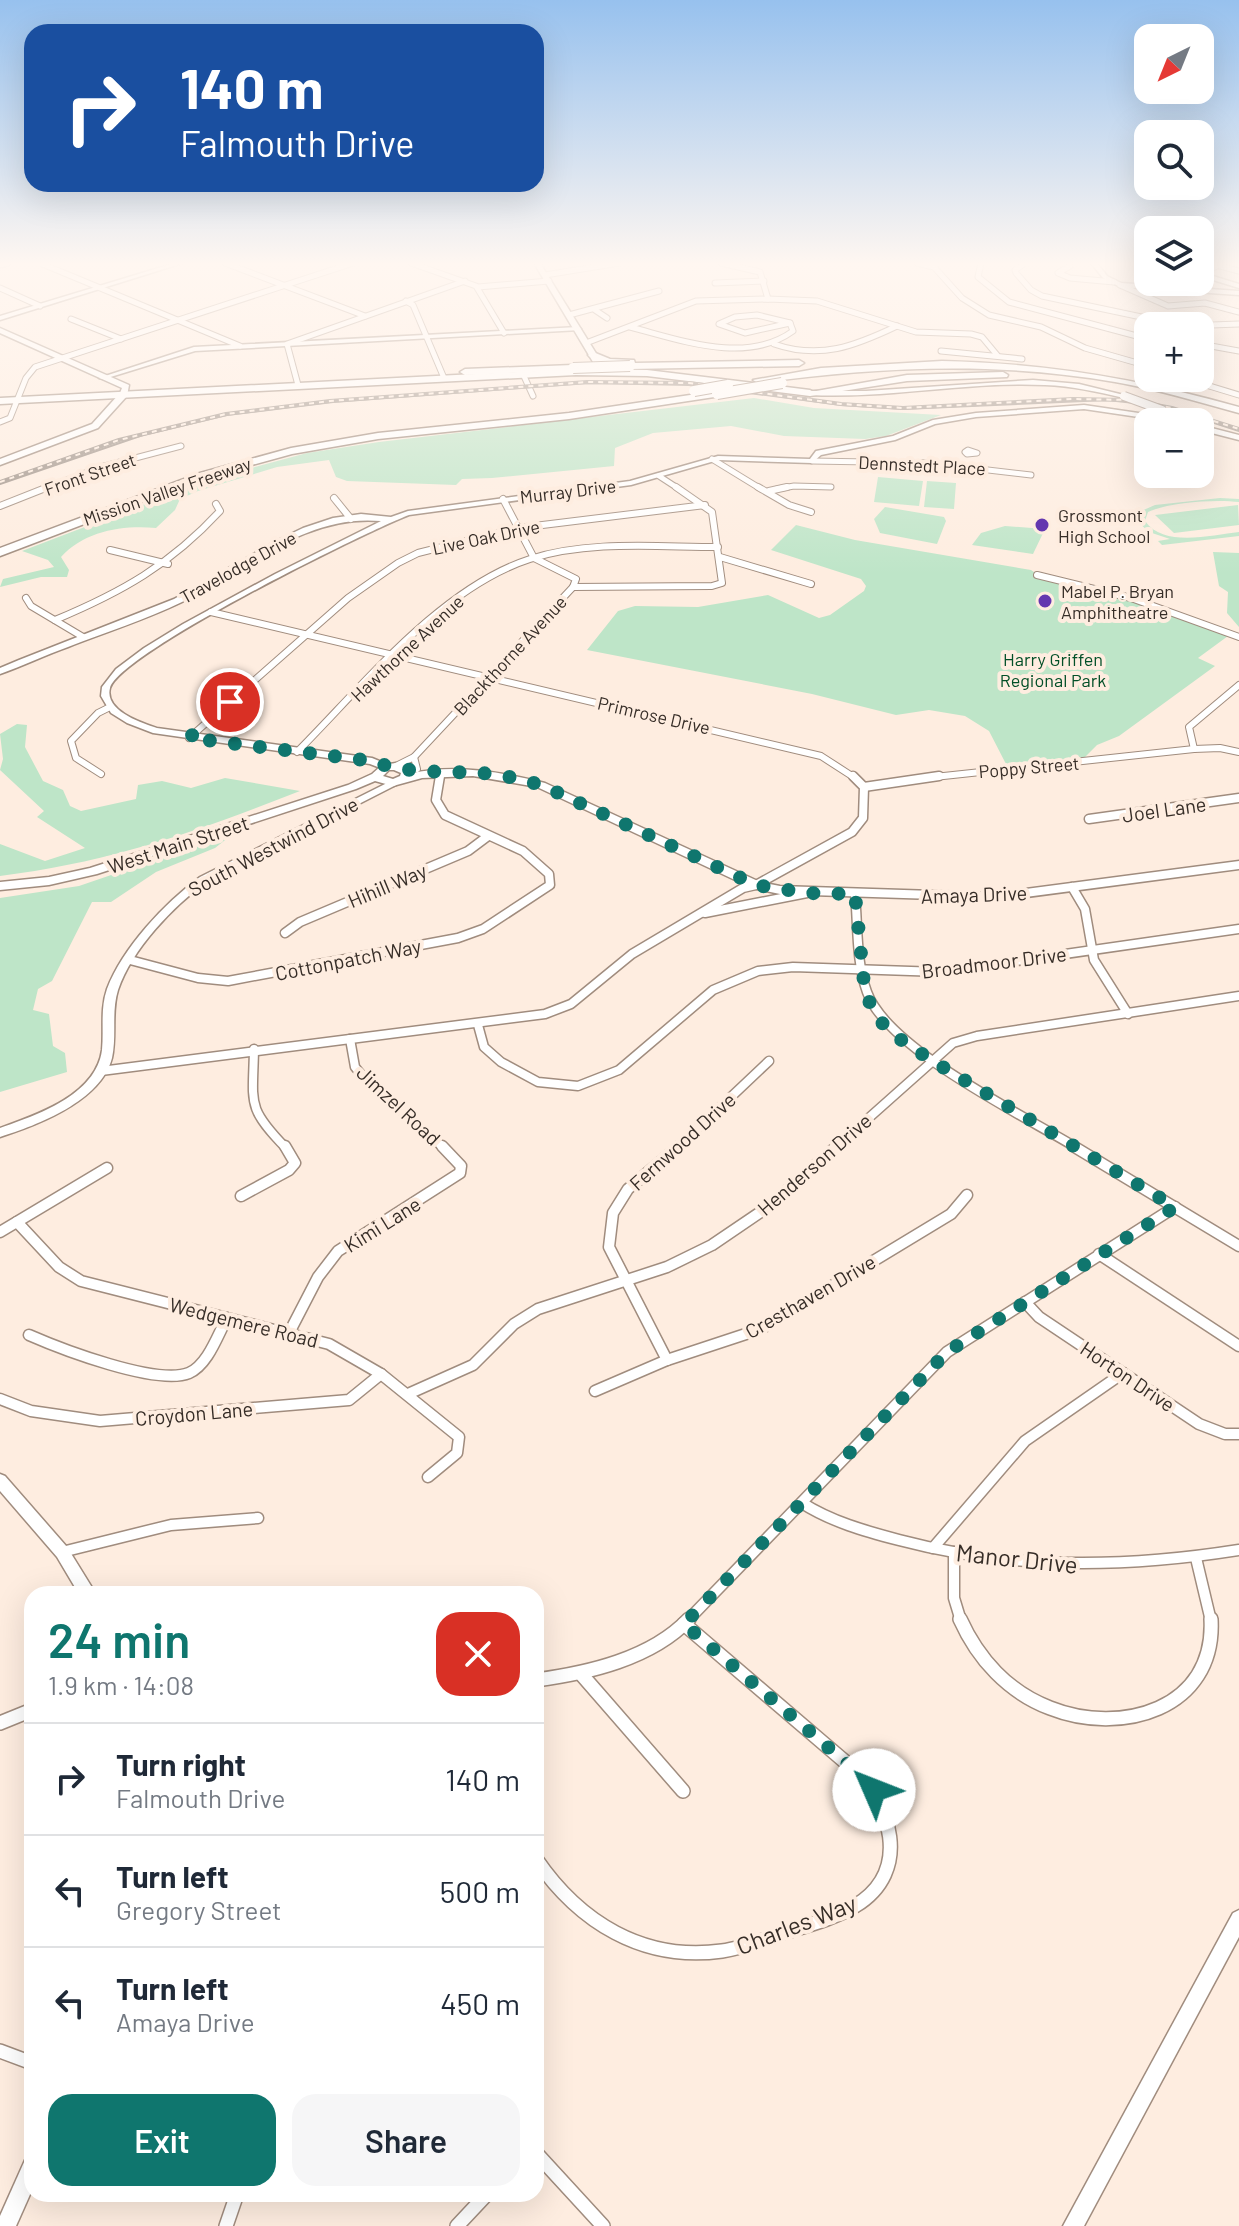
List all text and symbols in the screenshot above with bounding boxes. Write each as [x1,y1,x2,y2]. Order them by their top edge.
north arrow [1134,24,1214,104]
map controls [1134,24,1214,488]
text: 140 m [180,53,324,120]
icon: right [48,56,152,160]
button: search [1134,120,1214,200]
text: Falmouth Drive [180,121,414,164]
button: layers [1134,216,1214,296]
button: + [1134,312,1214,392]
button: − [1134,408,1214,488]
street label: Front Street [41,448,139,500]
street label: Dennstedt Place [858,451,986,479]
street label: Mission Valley Freeway [80,452,254,530]
street label: Murray Drive [519,474,617,508]
place label: Grossmont High School [1058,504,1151,547]
street label: Live Oak Drive [430,515,542,559]
marker: Grossmont High School [1033,516,1051,534]
street label: Travelodge Drive [176,526,300,608]
place label: Mabel P. Bryan Amphitheatre [1061,580,1174,623]
street label: Hawthorne Avenue [346,590,468,706]
street label: Blackthorne Avenue [449,591,571,719]
marker: Mabel P. Bryan Amphitheatre [1036,592,1054,610]
park label: Harry Griffen Regional Park [1000,648,1106,691]
pin [196,668,264,736]
icon: arrive [208,680,252,724]
street label: Primrose Drive [596,691,712,739]
street label: Poppy Street [978,752,1080,782]
street label: South Westwind Drive [184,791,362,901]
street label: Joel Lane [1120,791,1208,827]
street label: West Main Street [104,810,252,878]
street label: Hihill Way [344,858,430,912]
street label: Amaya Drive [920,880,1028,908]
street label: Cottonpatch Way [273,933,423,985]
street label: Broadmoor Drive [920,941,1068,983]
street label: Jimzel Road [352,1060,446,1150]
street label: Fernwood Drive [624,1087,740,1195]
street label: Henderson Drive [752,1108,876,1220]
street label: Kimi Lane [339,1191,425,1257]
street label: Cresthaven Drive [740,1249,880,1343]
street label: Wedgemere Road [167,1292,321,1352]
street label: Horton Drive [1076,1336,1180,1416]
street label: Croydon Lane [134,1396,254,1430]
street label: Manor Drive [955,1537,1079,1579]
text: 24 min [48,1610,190,1668]
button: close [436,1612,520,1696]
text: 1.9 km · 14:08 [48,1669,194,1700]
text: Turn right [116,1746,246,1782]
position arrow [832,1748,916,1832]
icon: right [48,1757,92,1801]
text: 140 m [445,1761,520,1797]
text: Falmouth Drive [116,1782,285,1813]
text: Turn left [116,1858,229,1894]
icon: left [48,1869,92,1913]
text: 500 m [440,1873,520,1909]
street label: Charles Way [732,1888,860,1960]
text: Gregory Street [116,1894,282,1925]
text: Turn left [116,1970,229,2006]
icon: left [48,1981,92,2025]
text: 450 m [440,1985,520,2021]
text: Amaya Drive [116,2006,255,2037]
button: Exit [48,2094,276,2186]
button: Share [292,2094,520,2186]

